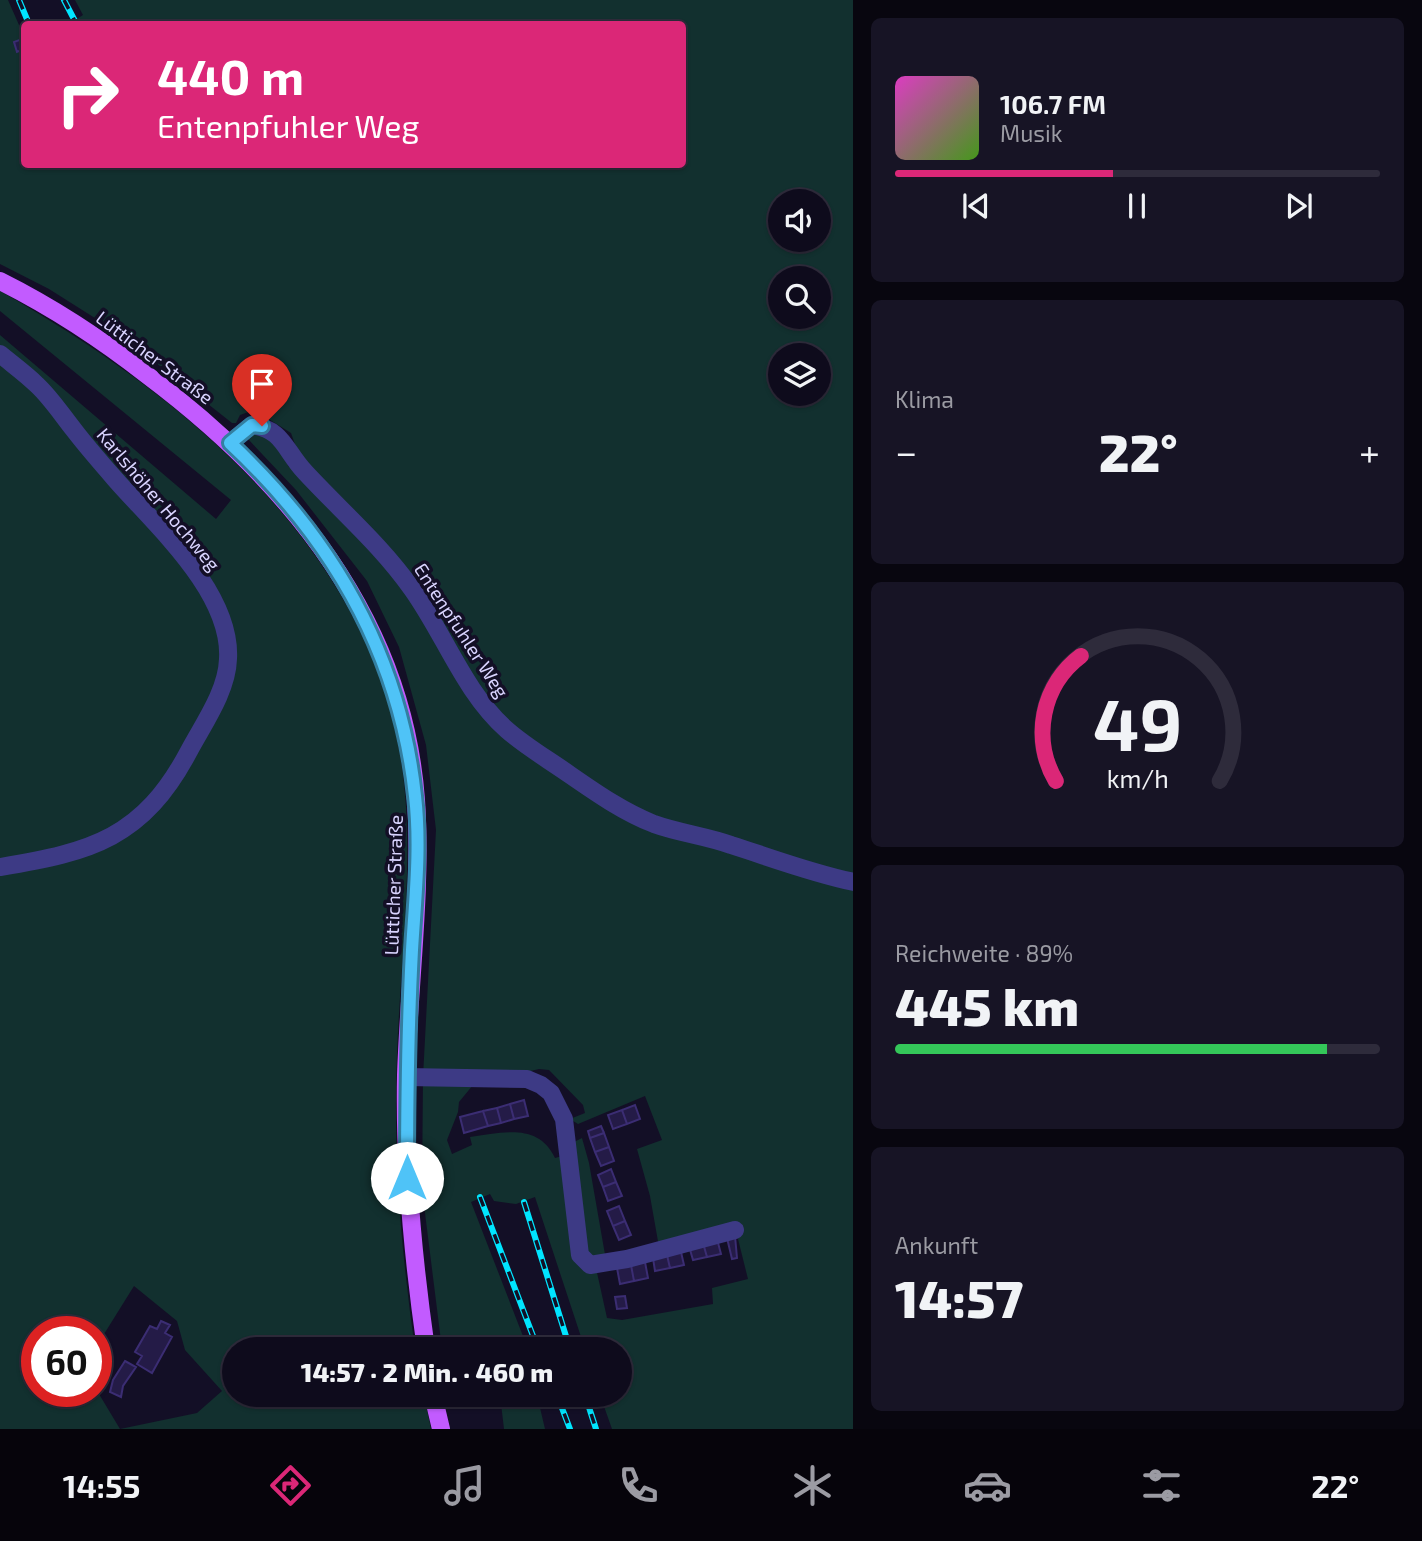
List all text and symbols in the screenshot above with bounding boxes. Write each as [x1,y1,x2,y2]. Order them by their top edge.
text: 440 m [157,46,304,105]
icon: right [42,49,133,140]
text: 106.7 FM [1000,88,1106,119]
text: Entenpfuhler Weg [157,106,419,144]
text: Musik [1000,119,1062,147]
icon: previous [957,187,995,225]
icon: pause [1118,187,1156,225]
icon: next [1280,187,1318,225]
map controls [768,189,831,406]
button: sound [768,189,831,252]
button: search [768,266,831,329]
street label: Lütticher Straße [92,305,218,409]
button: layers [768,343,831,406]
pin [232,354,292,426]
icon: arrive [243,365,281,403]
text: Klima [895,385,954,413]
text: 22° [1099,420,1178,482]
street label: Karlshöher Hochweg [93,423,226,575]
text: − [895,428,917,474]
text: + [1359,428,1380,474]
street label: Entenpfuhler Weg [410,558,514,702]
text: 49 [1093,678,1182,766]
text: km/h [1106,762,1169,792]
street label: Lütticher Straße [379,814,407,956]
text: Reichweite · 89% [895,939,1073,967]
text: 445 km [895,974,1079,1036]
position arrow [370,1141,444,1215]
text: Ankunft [895,1231,978,1259]
text: 14:57 [895,1266,1023,1328]
speed limit sign: 60 [21,1316,112,1407]
text: 14:57 · 2 Min. · 460 m [301,1356,553,1387]
icon: directions [266,1461,315,1510]
icon: music [440,1461,489,1510]
icon: phone [614,1461,663,1510]
icon: climate [788,1461,837,1510]
icon: car [963,1461,1012,1510]
icon: filters [1137,1461,1186,1510]
text: 14:55 [63,1466,140,1504]
text: 22° [1311,1466,1359,1504]

